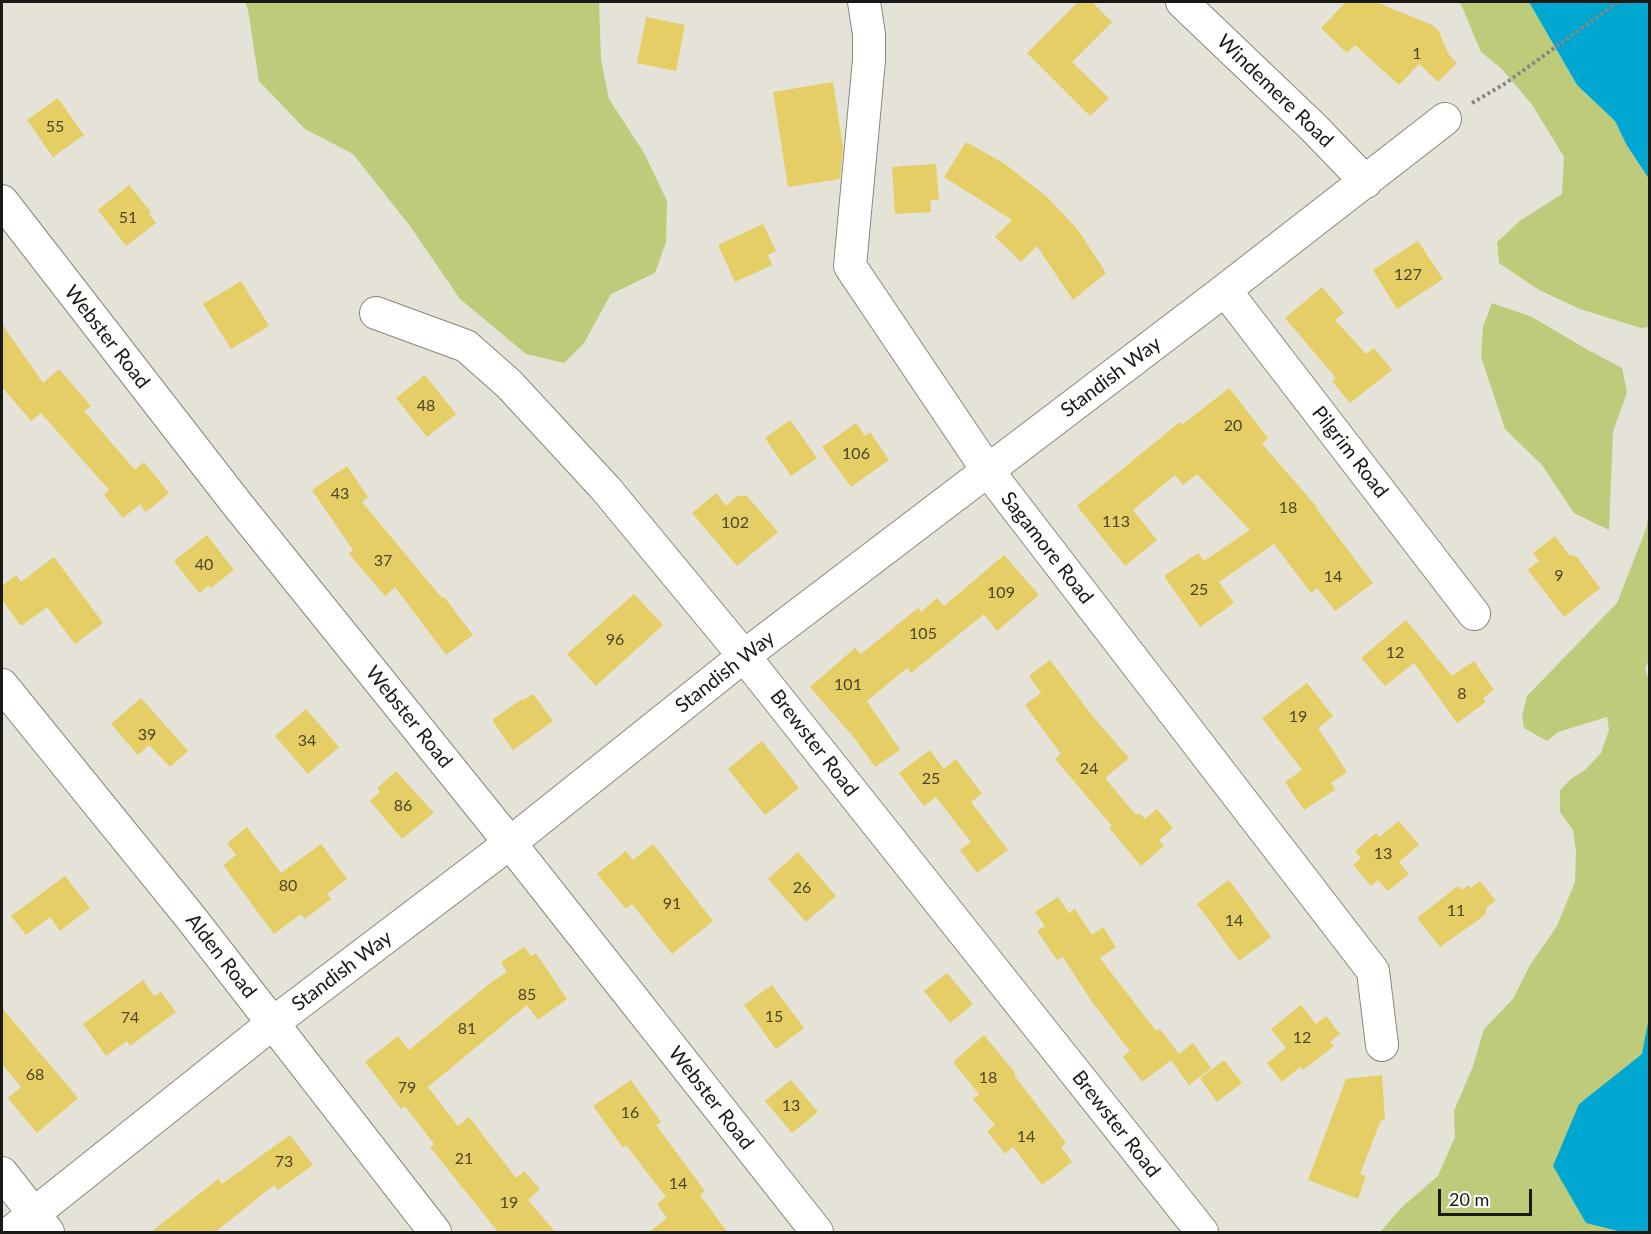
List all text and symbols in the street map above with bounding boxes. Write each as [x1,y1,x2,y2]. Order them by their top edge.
street label: Windemere Road [1212,29,1338,153]
house number: 1 [1412,44,1422,64]
house number: 55 [46,117,64,137]
house number: 51 [119,208,137,228]
house number: 127 [1394,265,1422,285]
street label: Webster Road [59,281,155,393]
street label: Standish Way [1056,332,1166,422]
house number: 48 [417,396,435,416]
street label: Pilgrim Road [1307,401,1393,503]
house number: 20 [1224,416,1242,436]
house number: 106 [842,444,870,464]
house number: 43 [331,484,349,504]
street label: Sagamore Road [996,487,1098,609]
house number: 18 [1279,498,1297,518]
house number: 113 [1102,512,1130,532]
house number: 102 [721,513,749,533]
house number: 37 [374,551,392,571]
house number: 40 [195,555,213,575]
house number: 9 [1554,566,1564,586]
house number: 14 [1324,567,1342,587]
house number: 25 [1190,580,1208,600]
house number: 109 [987,583,1015,603]
house number: 105 [909,624,937,644]
street label: Standish Way [671,626,779,718]
house number: 96 [606,630,624,650]
house number: 12 [1386,643,1404,663]
street label: Webster Road [361,661,457,773]
house number: 101 [834,675,862,695]
house number: 8 [1457,684,1467,704]
street label: Brewster Road [765,685,863,801]
house number: 19 [1289,707,1307,727]
house number: 39 [138,725,156,745]
house number: 34 [298,731,316,751]
house number: 24 [1080,759,1098,779]
house number: 25 [922,769,940,789]
house number: 86 [394,796,412,816]
house number: 13 [1374,844,1392,864]
house number: 80 [279,876,297,896]
house number: 26 [793,878,811,898]
house number: 91 [663,894,681,914]
house number: 11 [1447,901,1465,921]
street label: Alden Road [181,909,261,1003]
house number: 14 [1225,911,1243,931]
street label: Standish Way [287,926,397,1016]
house number: 85 [518,985,536,1005]
house number: 15 [765,1007,783,1027]
house number: 74 [121,1008,139,1028]
house number: 81 [458,1019,476,1039]
house number: 12 [1293,1028,1311,1048]
street label: Webster Road [663,1042,759,1154]
house number: 68 [26,1065,44,1085]
street label: Brewster Road [1067,1066,1165,1182]
house number: 18 [979,1068,997,1088]
house number: 79 [398,1078,416,1098]
house number: 13 [782,1096,800,1116]
house number: 16 [621,1103,639,1123]
house number: 14 [1017,1127,1035,1147]
house number: 21 [455,1149,473,1169]
house number: 73 [275,1152,293,1172]
house number: 14 [669,1174,687,1194]
scale bar [1441,1177,1536,1215]
text: 20 m [1449,1188,1489,1210]
house number: 19 [500,1193,518,1213]

